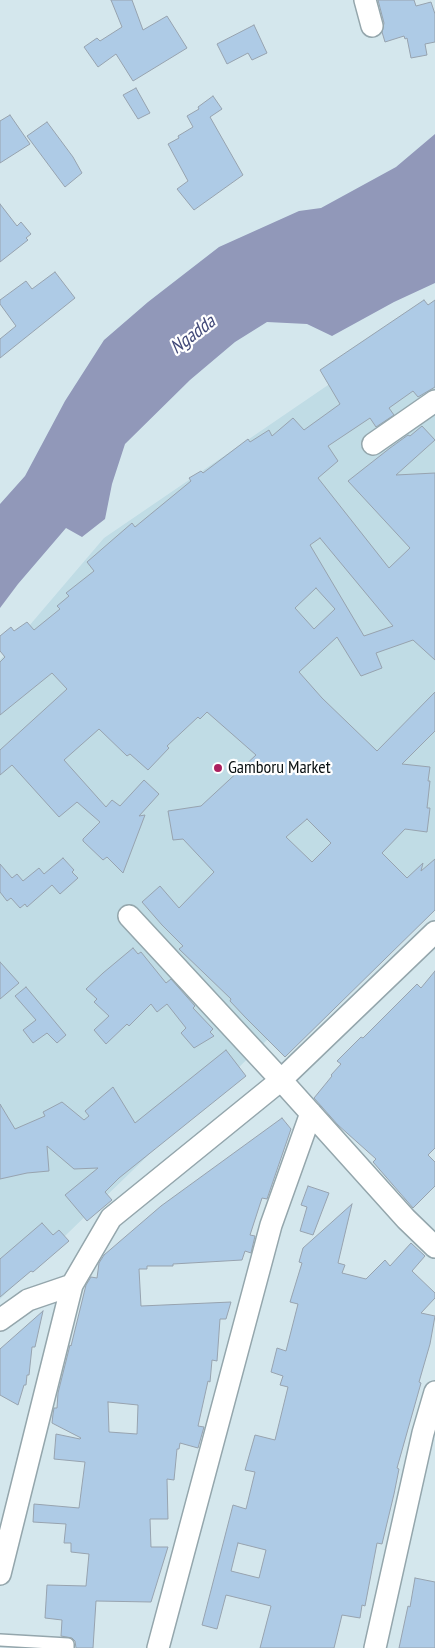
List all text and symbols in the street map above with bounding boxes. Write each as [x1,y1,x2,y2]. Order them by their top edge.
water label: Ngadda [166,311,220,359]
place label: Gamboru Market [228,757,331,779]
marker: Gamboru Market [212,762,224,774]

